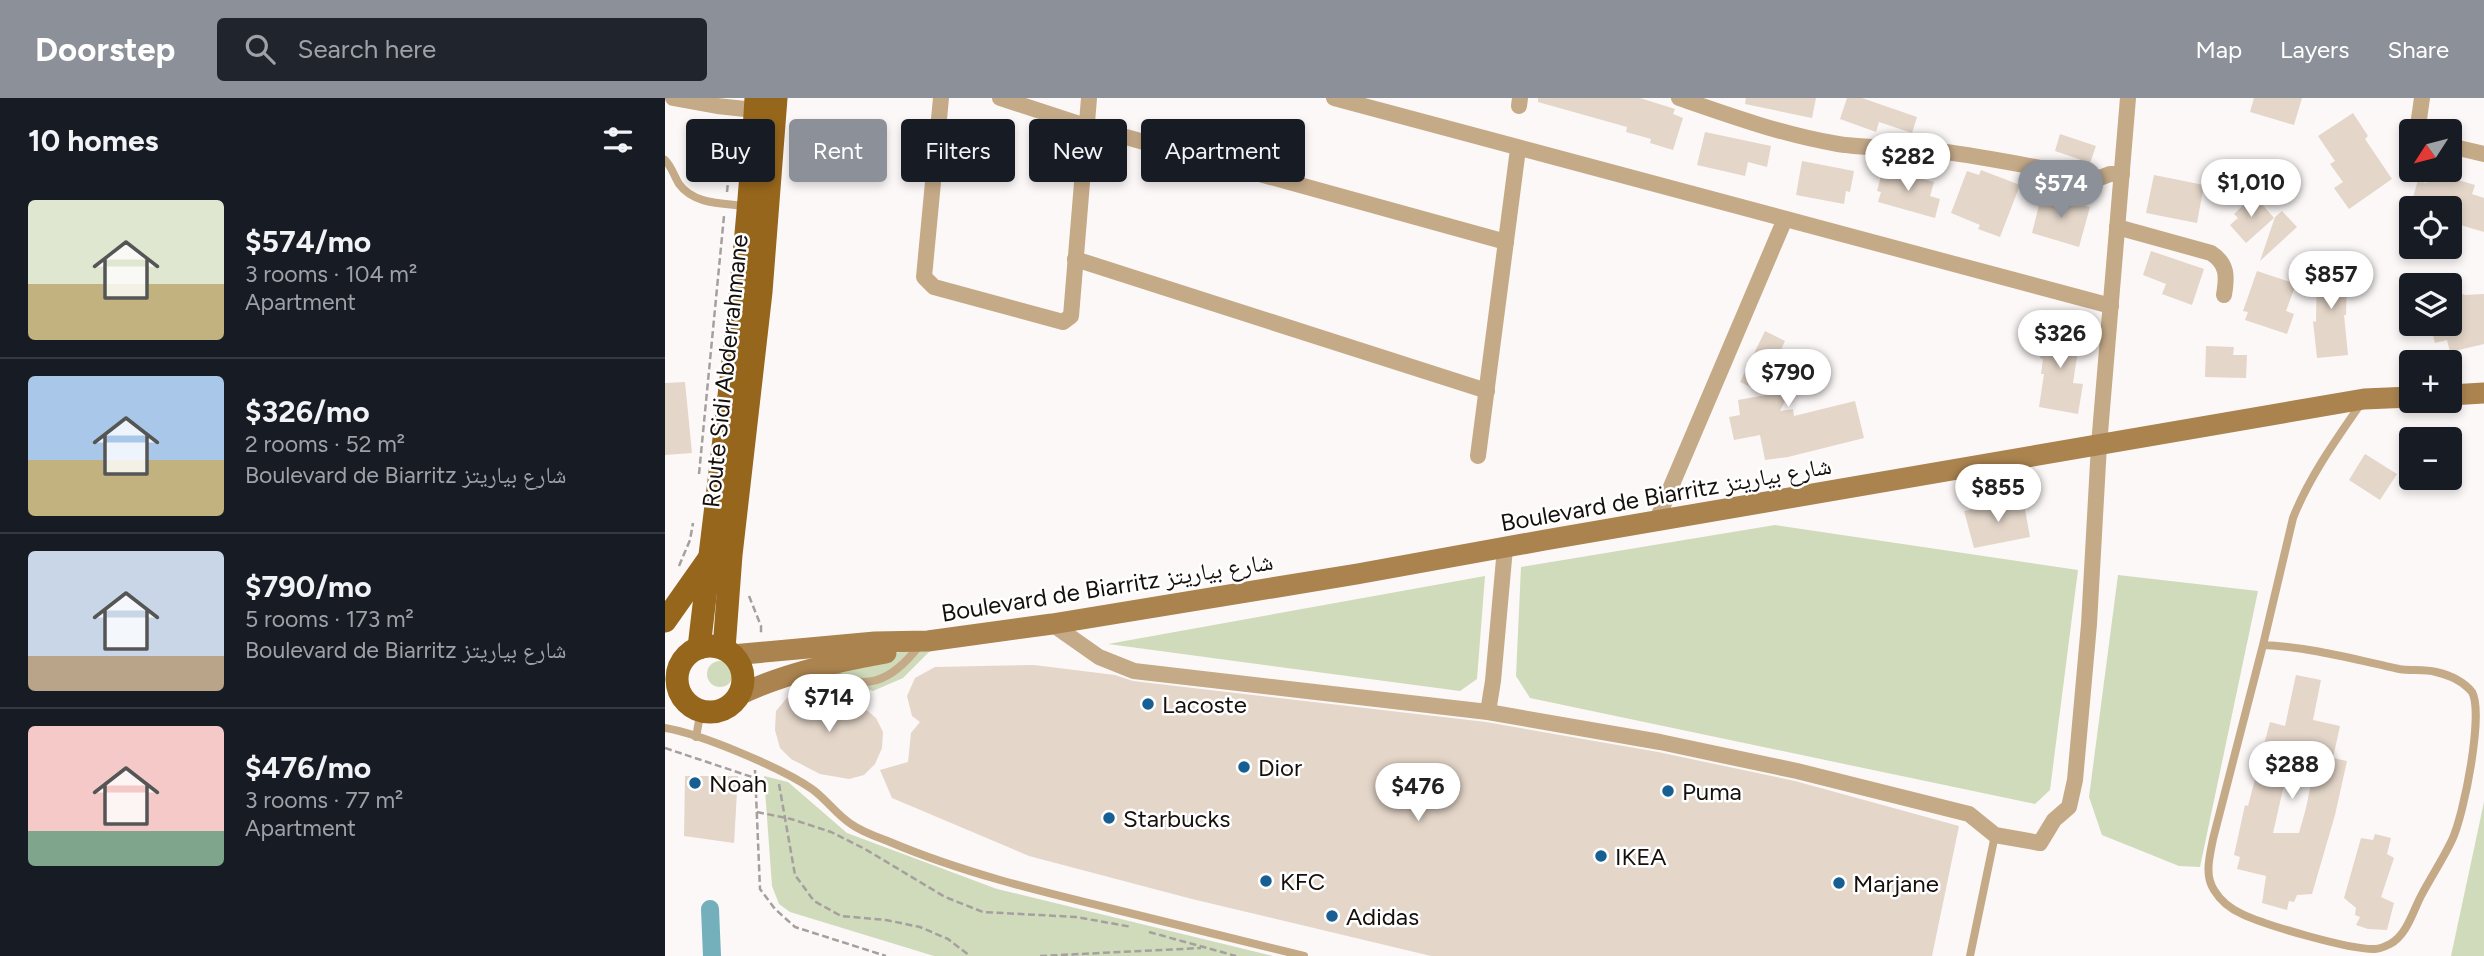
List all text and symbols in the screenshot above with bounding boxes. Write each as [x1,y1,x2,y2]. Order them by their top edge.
search box [217,18,707,81]
text: Doorstep [35,30,175,69]
icon: search [241,30,279,68]
text: Search here [297,33,436,65]
text: Map [2195,35,2242,64]
text: Layers [2280,35,2349,64]
text: Share [2387,35,2449,64]
chip: Buy [686,119,775,182]
chip: Rent [789,119,887,182]
chip: Filters [901,119,1015,182]
chip: New [1029,119,1127,182]
chip: Apartment [1141,119,1305,182]
north arrow [2399,119,2462,182]
map controls [2399,119,2462,490]
icon: filters [599,121,637,159]
text: 10 homes [28,122,159,159]
pin: $282 [1867,134,1949,193]
text: $282 [1881,142,1935,170]
pin: $1,010 [2194,159,2308,219]
pin: $574 [2020,160,2102,220]
text: $1,010 [2217,168,2285,196]
text: $574 [2034,169,2088,197]
button: locate [2399,196,2462,259]
text: $574/mo [245,223,371,260]
icon: home [84,228,168,312]
street label: Route Sidi Abderrahmane [696,233,754,509]
pin: $857 [2290,252,2372,311]
text: 3 rooms · 104 m² [245,260,417,288]
text: $857 [2305,260,2357,288]
button: layers [2399,273,2462,336]
text: Apartment [245,288,356,316]
pin: $326 [2019,310,2101,370]
text: $326 [2034,319,2086,347]
pin: $790 [1747,350,1829,409]
button: + [2399,350,2462,413]
text: $790 [1761,358,1815,386]
text: $326/mo [245,393,370,430]
icon: home [84,404,168,488]
button: − [2399,427,2462,490]
text: 2 rooms · 52 m² [245,430,405,458]
street label: Boulevard de Biarritz شارع بياريتز [1498,451,1834,538]
text: Boulevard de Biarritz شارع بياريتز [245,461,566,489]
pin: $855 [1957,464,2039,524]
text: $855 [1971,473,2025,501]
street label: Boulevard de Biarritz شارع بياريتز [939,546,1275,629]
text: $790/mo [245,568,372,605]
icon: home [84,579,168,663]
text: 5 rooms · 173 m² [245,605,414,633]
text: Boulevard de Biarritz شارع بياريتز [245,636,566,664]
pin: $714 [788,674,870,734]
text: $714 [804,683,854,711]
place label: Lacoste [1162,690,1247,719]
marker: Lacoste [1140,696,1156,712]
pin: $288 [2251,742,2333,801]
text: $476/mo [245,749,371,786]
text: $288 [2265,750,2319,778]
place label: Dior [1258,753,1302,782]
icon: home [84,754,168,838]
marker: Dior [1236,759,1252,775]
pin: $476 [1377,764,1459,823]
place label: Noah [709,769,767,798]
text: $476 [1391,772,1445,800]
marker: Noah [687,775,703,791]
place label: Puma [1682,777,1742,806]
marker: Puma [1660,783,1676,799]
text: 3 rooms · 77 m² [245,786,403,814]
place label: Starbucks [1123,804,1230,833]
marker: Starbucks [1101,810,1117,826]
text: Apartment [245,814,356,842]
place label: IKEA [1615,842,1667,871]
marker: IKEA [1593,848,1609,864]
place label: KFC [1280,867,1325,896]
place label: Marjane [1853,869,1939,898]
marker: KFC [1258,873,1274,889]
marker: Marjane [1831,875,1847,891]
place label: Adidas [1346,902,1419,931]
marker: Adidas [1324,908,1340,924]

